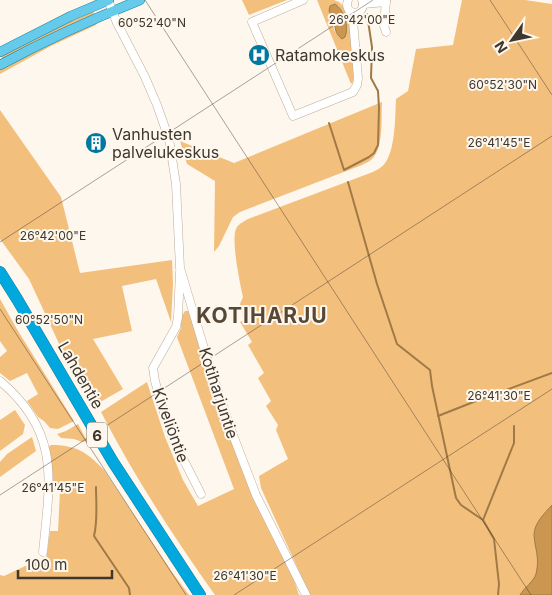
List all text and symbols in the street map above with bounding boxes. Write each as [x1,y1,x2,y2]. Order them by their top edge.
text: 26°42'00"E [329,12,395,27]
text: 60°52'40"N [118,15,186,30]
north arrow [487,15,537,65]
text: N [491,38,511,56]
hospital icon: Ratamokeskus [247,43,271,67]
place label: Ratamokeskus [275,45,385,65]
text: 60°52'30"N [469,77,537,92]
place label: Vanhusten palvelukeskus [112,124,219,162]
building icon: Vanhusten palvelukeskus [84,131,108,155]
text: 26°41'45"E [468,135,530,150]
text: 26°42'00"E [20,228,86,243]
district label: KOTIHARJU [196,303,328,328]
text: 60°52'50"N [15,312,83,327]
street label: Lahdentie [54,338,108,412]
street label: Kotiharjuntie [195,345,243,441]
street label: Kiveliöntie [148,385,194,465]
text: 26°41'30"E [467,388,531,403]
road number: 6 [87,422,107,448]
text: 26°41'45"E [22,480,84,495]
scale bar [18,548,111,580]
text: 100 m [25,555,67,574]
text: 26°41'30"E [213,568,277,583]

